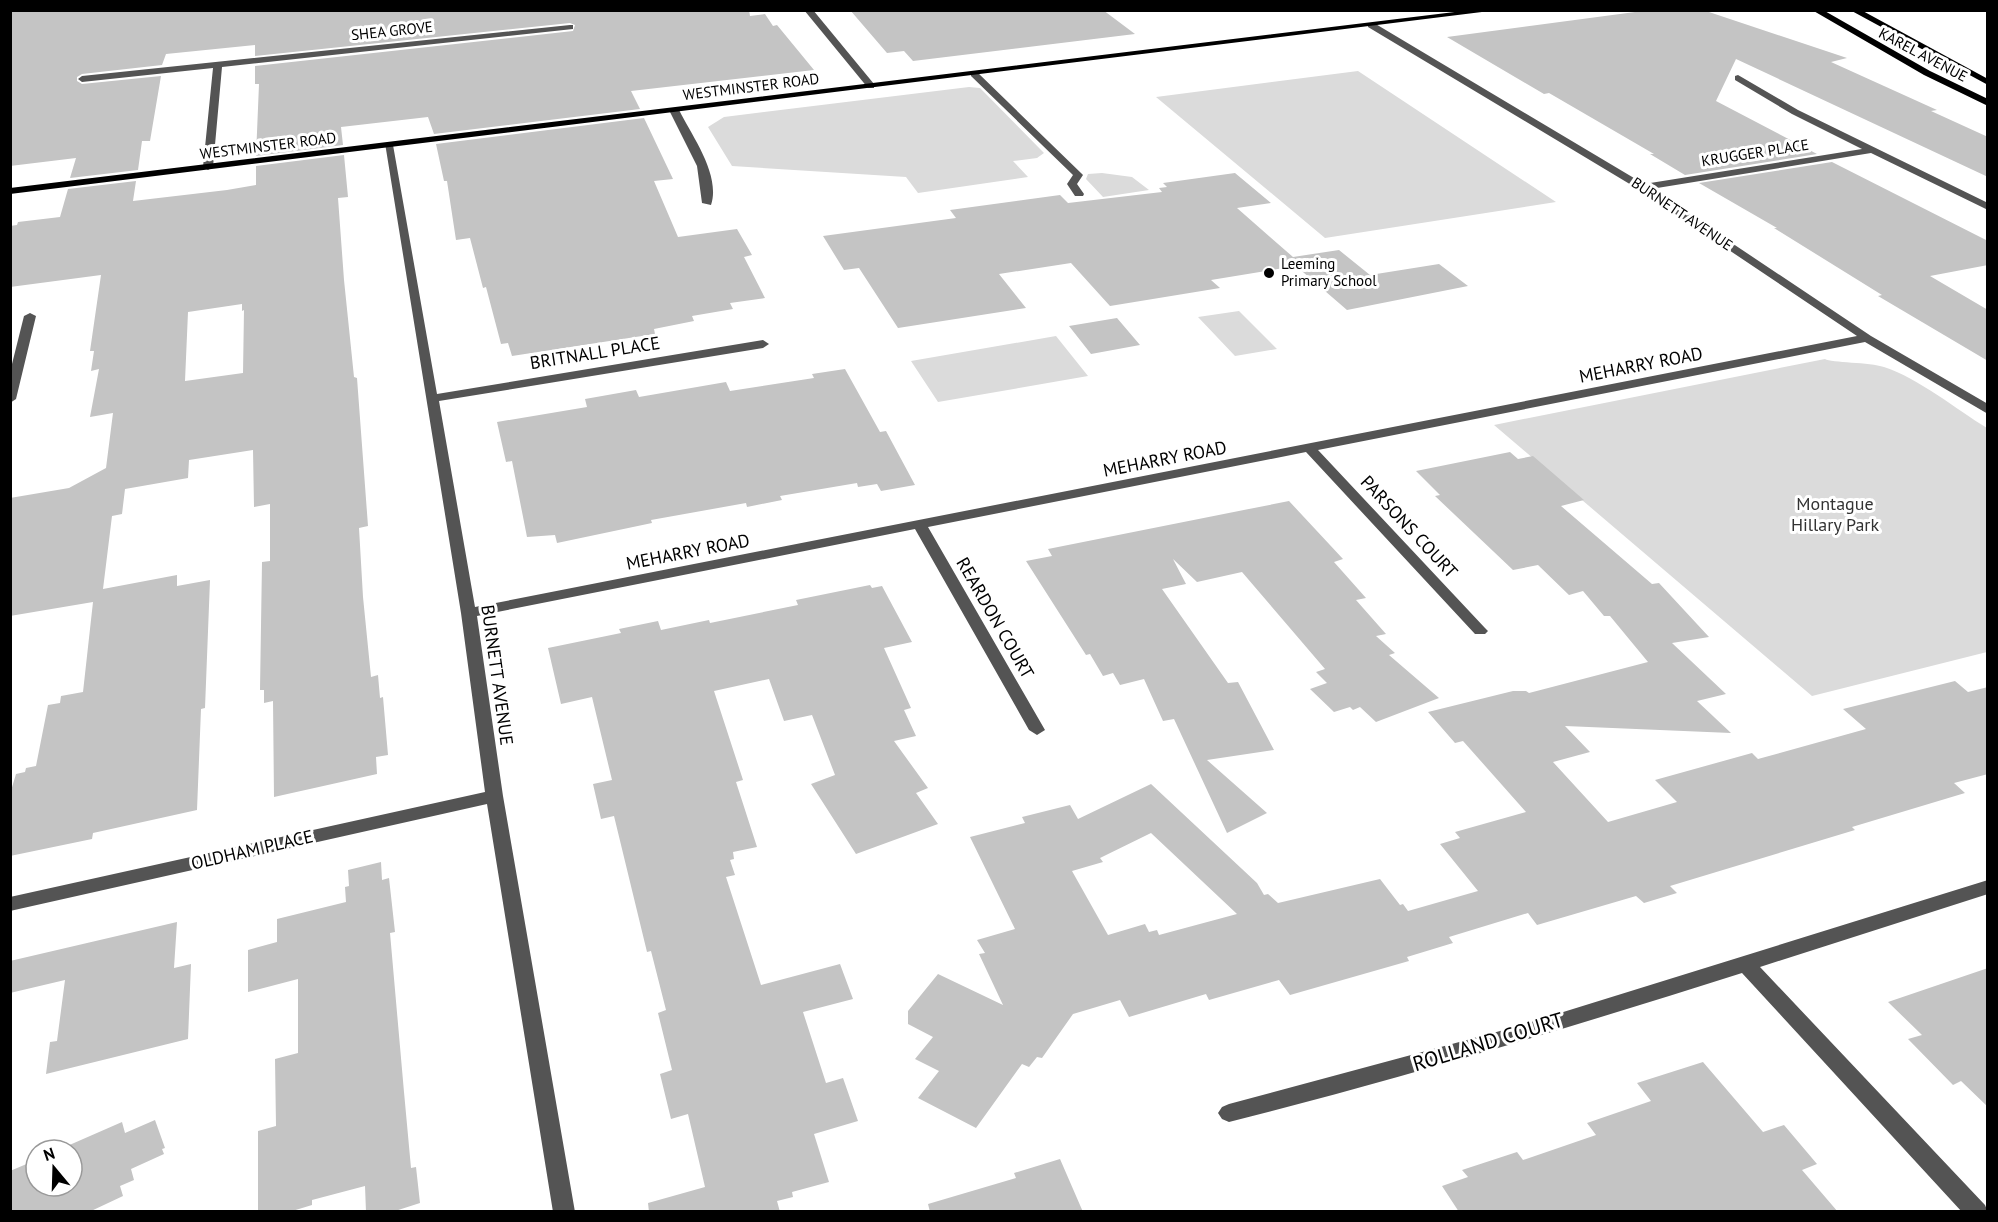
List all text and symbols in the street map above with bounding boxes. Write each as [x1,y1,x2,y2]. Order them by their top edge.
street label: SHEA GROVE [350,17,434,44]
street label: KAREL AVENUE [1876,23,1971,86]
street label: WESTMINSTER ROAD [682,69,820,104]
street label: WESTMINSTER ROAD [199,128,337,163]
street label: KRUGGER PLACE [1700,135,1810,170]
street label: BURNETT AVENUE [1628,173,1737,254]
place label: Leeming Primary School [1281,254,1377,290]
marker: Leeming Primary School [1262,266,1276,280]
street label: BRITNALL PLACE [528,331,662,374]
street label: MEHARRY ROAD [1577,341,1705,388]
street label: MEHARRY ROAD [1101,435,1229,482]
street label: PARSONS COURT [1356,471,1463,583]
park label: Montague Hillary Park [1791,492,1879,536]
street label: MEHARRY ROAD [624,528,752,575]
street label: REARDON COURT [951,553,1039,682]
street label: BURNETT AVENUE [476,603,519,747]
street label: OLDHAM PLACE [189,824,315,875]
street label: ROLLAND COURT [1409,1006,1567,1077]
north arrow [24,1138,84,1198]
text: N [41,1143,57,1165]

